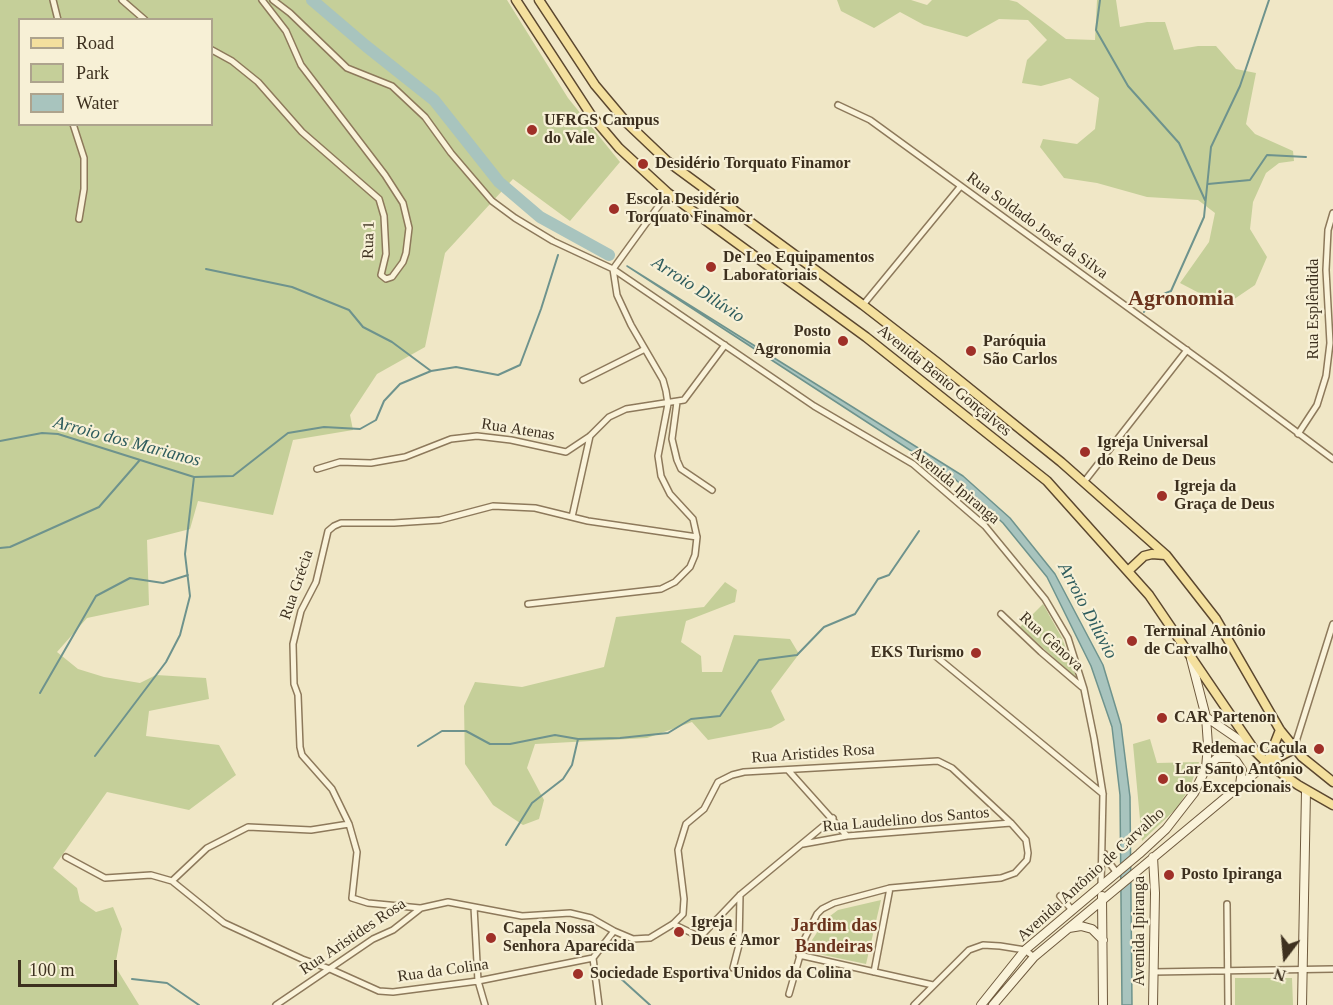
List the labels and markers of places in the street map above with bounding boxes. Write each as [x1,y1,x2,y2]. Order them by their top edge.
place label: UFRGS Campus do Vale [544,111,659,149]
marker: UFRGS Campus do Vale [525,123,539,137]
place label: Desidério Torquato Finamor [655,154,851,174]
marker: Desidério Torquato Finamor [636,157,650,171]
place label: Escola Desidério Torquato Finamor [626,190,753,228]
marker: Escola Desidério Torquato Finamor [607,202,621,216]
place label: De Leo Equipamentos Laboratoriais [723,248,874,286]
marker: De Leo Equipamentos Laboratoriais [704,260,718,274]
place label: Posto Agronomia [754,322,831,360]
place label: Paróquia São Carlos [983,332,1057,370]
marker: Posto Agronomia [836,334,850,348]
marker: Paróquia São Carlos [964,344,978,358]
place label: Igreja Universal do Reino de Deus [1097,433,1216,471]
marker: Igreja Universal do Reino de Deus [1078,445,1092,459]
place label: Igreja da Graça de Deus [1174,477,1274,515]
marker: Igreja da Graça de Deus [1155,489,1169,503]
place label: Terminal Antônio de Carvalho [1144,622,1266,660]
marker: Terminal Antônio de Carvalho [1125,634,1139,648]
place label: EKS Turismo [871,643,964,663]
marker: EKS Turismo [969,646,983,660]
place label: CAR Partenon [1174,708,1276,728]
marker: CAR Partenon [1155,711,1169,725]
place label: Redemac Caçula [1192,739,1307,759]
marker: Redemac Caçula [1312,742,1326,756]
place label: Lar Santo Antônio dos Excepcionais [1175,760,1303,798]
marker: Lar Santo Antônio dos Excepcionais [1156,772,1170,786]
place label: Posto Ipiranga [1181,865,1282,885]
marker: Posto Ipiranga [1162,868,1176,882]
place label: Igreja Deus é Amor [691,913,780,951]
place label: Capela Nossa Senhora Aparecida [503,919,635,957]
marker: Igreja Deus é Amor [672,925,686,939]
marker: Capela Nossa Senhora Aparecida [484,931,498,945]
place label: Sociedade Esportiva Unidos da Colina [590,964,851,984]
marker: Sociedade Esportiva Unidos da Colina [571,967,585,981]

